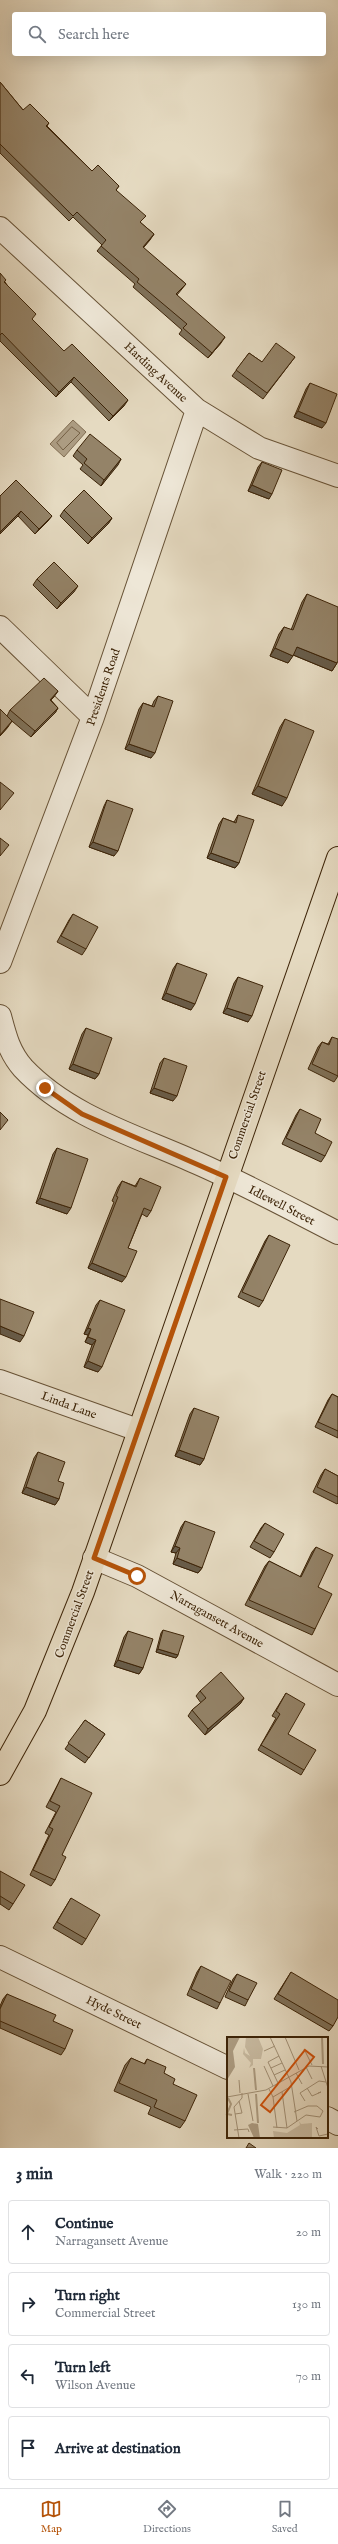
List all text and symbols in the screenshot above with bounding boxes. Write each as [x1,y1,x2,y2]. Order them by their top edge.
search box [12,12,326,56]
icon: search [26,23,48,45]
text: Search here [58,25,129,44]
street label: Harding Avenue [121,339,191,406]
street label: Presidents Road [83,646,124,728]
street label: Commercial Street [225,1069,270,1161]
route end [36,1079,54,1097]
street label: Idlewell Street [246,1182,318,1229]
street label: Linda Lane [39,1389,99,1423]
route start [128,1567,146,1585]
street label: Commercial Street [52,1568,97,1660]
street label: Narragansett Avenue [167,1588,267,1652]
street label: Hyde Street [83,1993,144,2032]
inset map [227,2037,328,2138]
text: 3 min [16,2164,53,2185]
text: Walk · 220 m [254,2166,322,2183]
text: Continue [55,2214,113,2233]
icon: ahead [17,2221,39,2243]
text: 20 m [296,2224,321,2241]
text: Narragansett Avenue [55,2233,168,2250]
text: Turn right [55,2286,120,2305]
icon: right [17,2293,39,2315]
text: 130 m [292,2296,321,2313]
text: Commercial Street [55,2305,155,2322]
text: Turn left [55,2358,111,2377]
icon: left [17,2365,39,2387]
text: 70 m [296,2368,321,2385]
text: Wilson Avenue [55,2377,135,2394]
icon: arrive [17,2437,39,2459]
text: Arrive at destination [55,2439,181,2458]
tab: Map [40,2498,62,2536]
tab: Directions [143,2498,191,2536]
tab: Saved [272,2498,298,2536]

